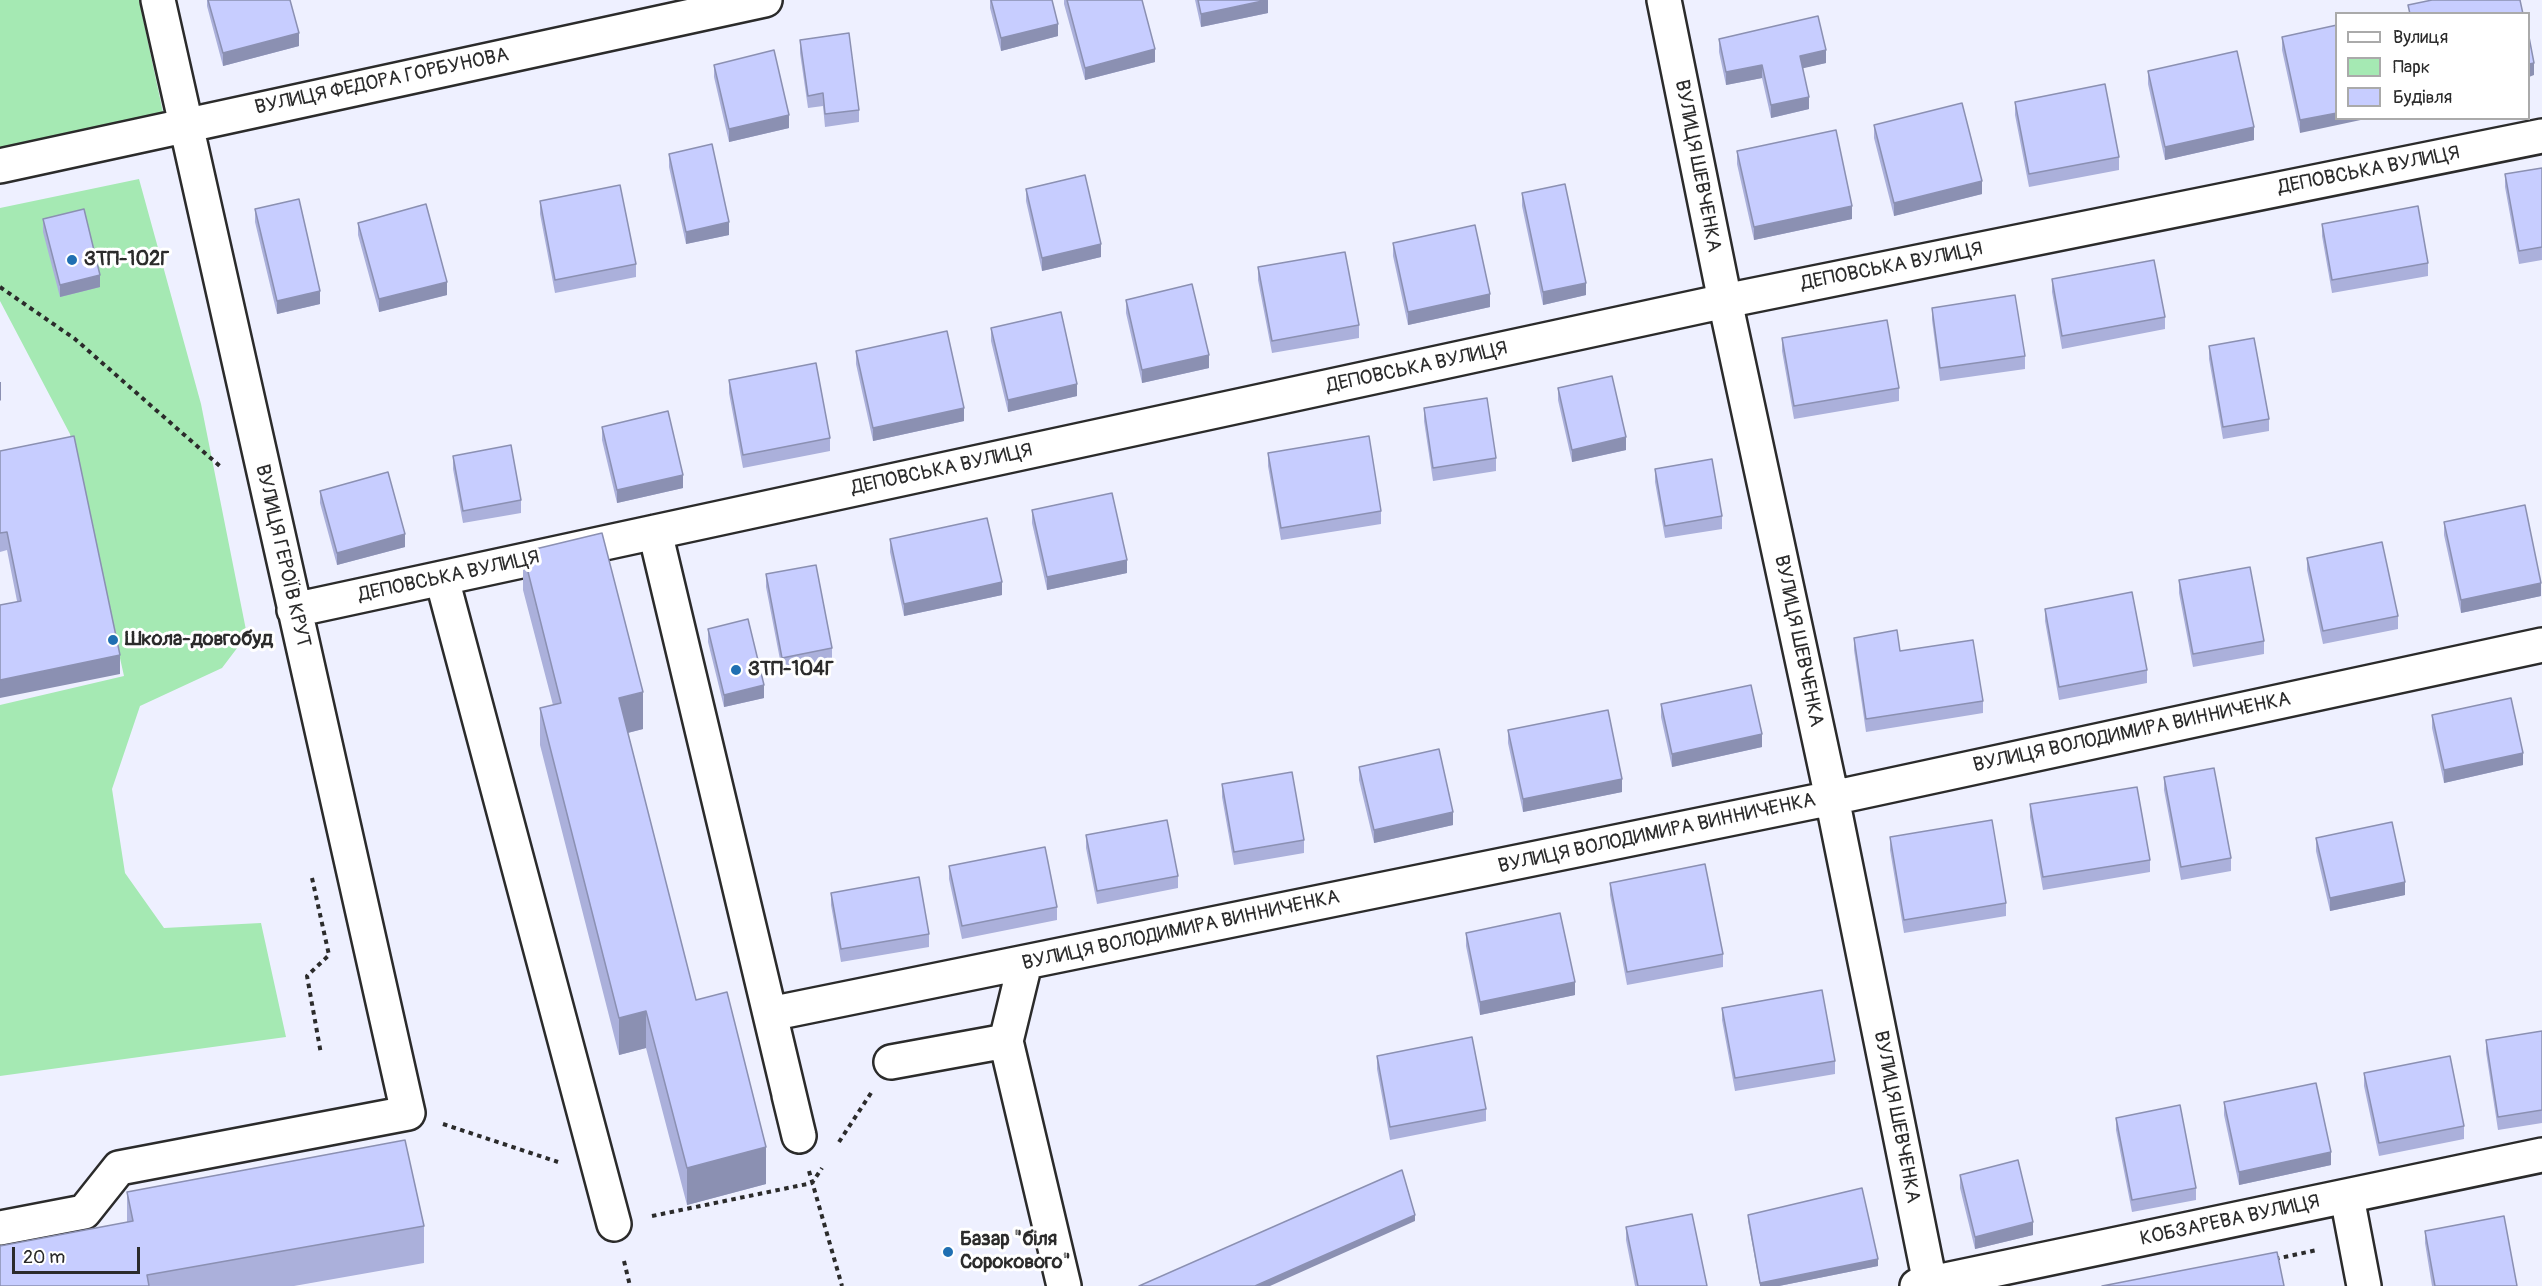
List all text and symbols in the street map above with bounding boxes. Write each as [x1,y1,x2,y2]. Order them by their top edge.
legend [2335,12,2530,120]
text: Вулиця [2393,26,2448,49]
street label: ВУЛИЦЯ ФЕДОРА ГОРБУНОВА [253,43,511,121]
text: Парк [2393,56,2430,79]
street label: ВУЛИЦЯ ШЕВЧЕНКА [1669,78,1725,254]
text: Будівля [2393,86,2452,109]
street label: ДЕПОВСЬКА ВУЛИЦЯ [2276,142,2462,200]
street label: ДЕПОВСЬКА ВУЛИЦЯ [1799,238,1985,296]
place label: ЗТП-102Г [84,248,170,272]
marker: ЗТП-102Г [65,253,79,267]
street label: ДЕПОВСЬКА ВУЛИЦЯ [1324,337,1510,399]
street label: ДЕПОВСЬКА ВУЛИЦЯ [849,439,1035,501]
street label: ВУЛИЦЯ ГЕРОЇВ КРУТ [249,462,315,650]
street label: ДЕПОВСЬКА ВУЛИЦЯ [356,546,542,608]
street label: ВУЛИЦЯ ШЕВЧЕНКА [1768,553,1828,729]
place label: Школа-довгобуд [125,628,273,652]
marker: Школа-довгобуд [106,633,120,647]
place label: ЗТП-104Г [748,658,834,682]
marker: ЗТП-104Г [729,663,743,677]
street label: ВУЛИЦЯ ВОЛОДИМИРА ВИННИЧЕНКА [1971,688,2293,778]
street label: ВУЛИЦЯ ВОЛОДИМИРА ВИННИЧЕНКА [1496,789,1818,879]
street label: ВУЛИЦЯ ВОЛОДИМИРА ВИННИЧЕНКА [1020,886,1342,976]
street label: ВУЛИЦЯ ШЕВЧЕНКА [1868,1029,1924,1205]
street label: КОБЗАРЕВА ВУЛИЦЯ [2138,1190,2322,1252]
place label: Базар "біля Сорокового" [960,1228,1071,1275]
scale bar [15,1235,142,1273]
marker: Базар "біля Сорокового" [941,1245,955,1259]
text: 20 m [23,1246,65,1269]

